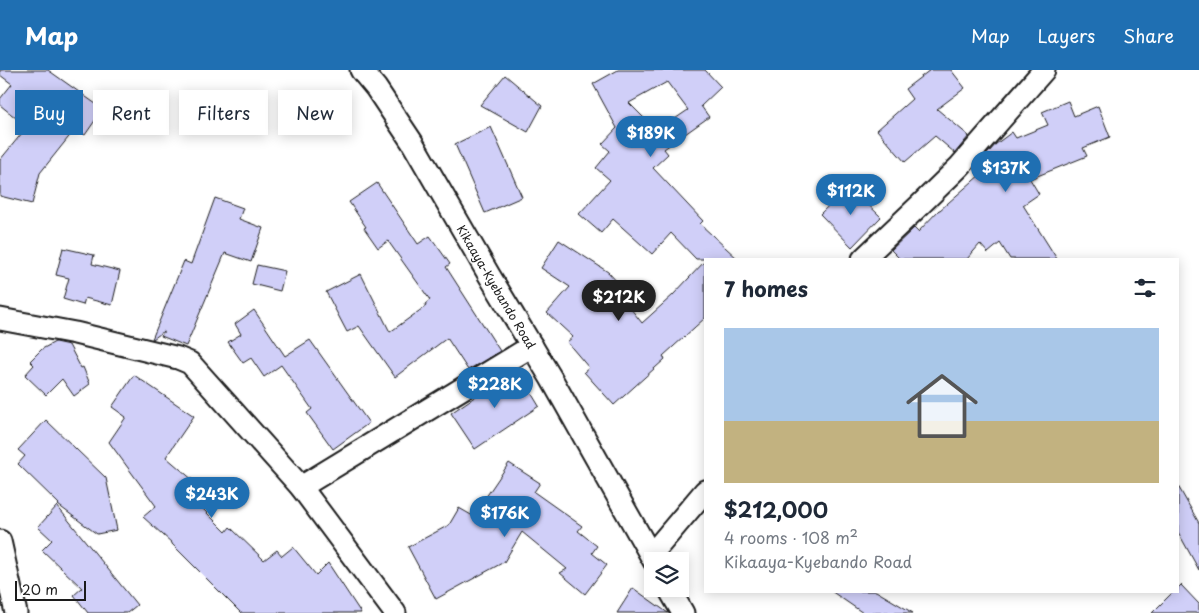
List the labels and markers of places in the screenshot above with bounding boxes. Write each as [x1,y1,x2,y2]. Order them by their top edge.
pin: $189K [616,116,686,158]
pin: $137K [971,150,1041,193]
pin: $112K [816,174,886,216]
pin: $212K [584,280,654,322]
pin: $228K [460,366,530,409]
pin: $243K [177,476,247,519]
pin: $176K [470,496,540,538]

